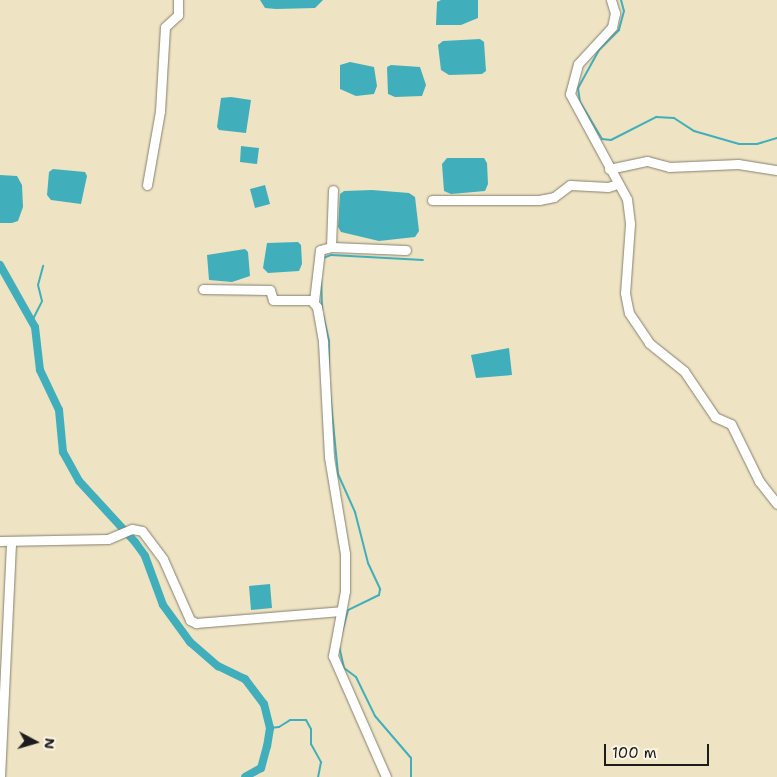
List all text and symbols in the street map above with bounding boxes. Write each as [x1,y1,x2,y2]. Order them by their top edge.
north arrow [10,717,60,767]
scale bar [607,734,712,766]
text: N [40,737,59,750]
text: 100 m [612,743,657,763]

